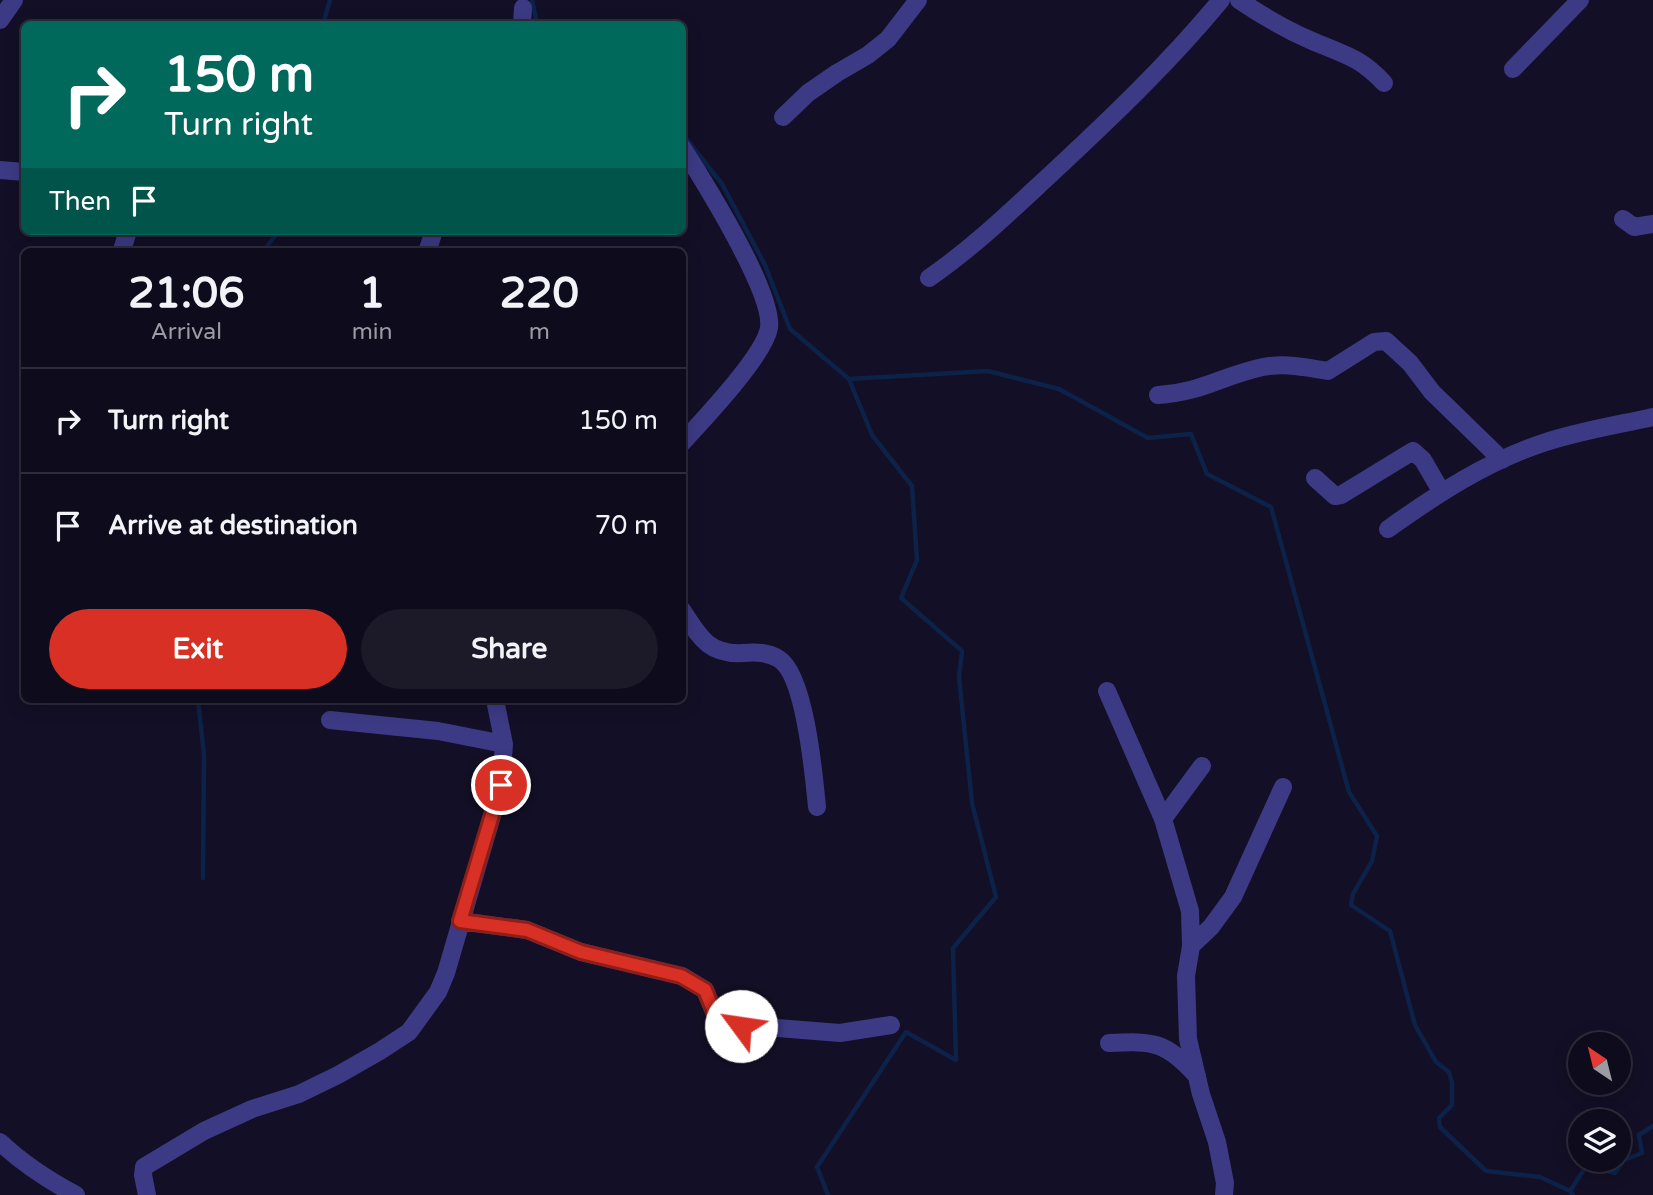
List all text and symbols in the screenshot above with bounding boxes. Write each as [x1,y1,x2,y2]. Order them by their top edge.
text: 150 m [164,46,314,105]
icon: right [49,49,140,140]
text: Turn right [164,106,313,144]
icon: arrive [125,182,163,220]
text: Then [49,186,111,217]
text: 21:06 [128,268,245,319]
text: 1 [359,268,385,319]
text: 220 [500,268,579,319]
text: Arrival [151,318,222,346]
text: min [352,318,393,346]
text: m [529,318,550,346]
icon: right [49,402,87,440]
text: Turn right [108,405,229,436]
text: 150 m [578,405,658,436]
icon: arrive [49,507,87,545]
text: Arrive at destination [108,510,358,541]
text: 70 m [595,510,658,541]
button: Exit [49,609,347,689]
button: Share [361,609,658,689]
pin [471,755,531,815]
icon: arrive [482,766,520,804]
position arrow [704,989,778,1063]
north arrow [1568,1032,1631,1096]
map controls [1568,1032,1631,1172]
button: layers [1568,1109,1631,1172]

